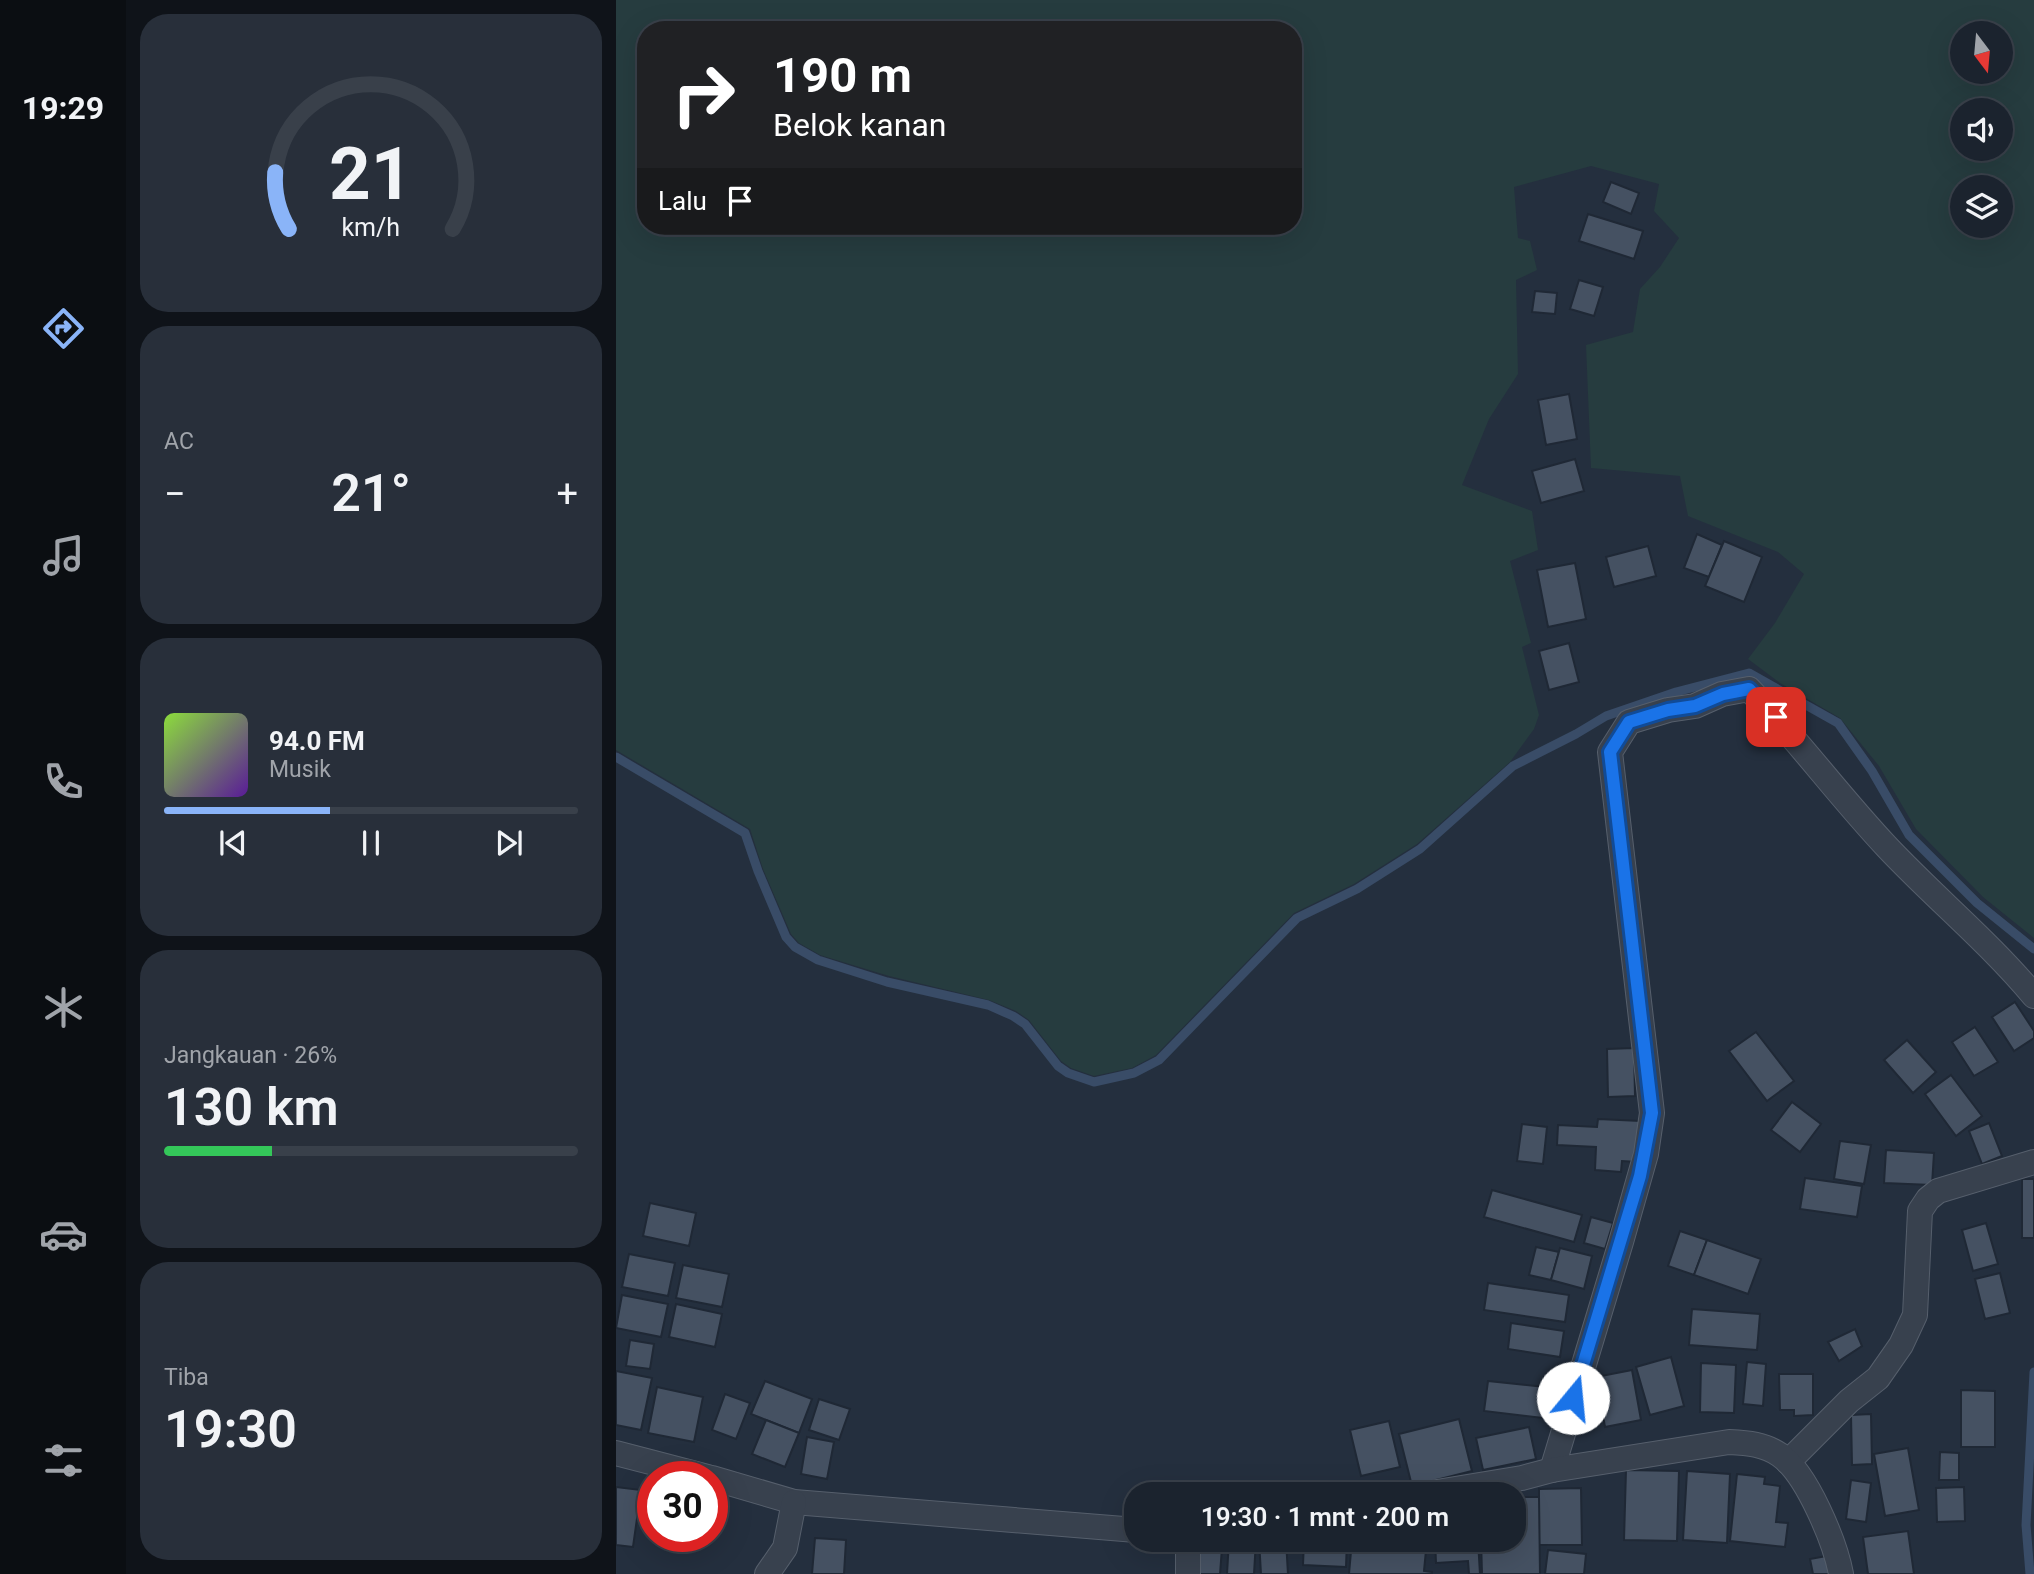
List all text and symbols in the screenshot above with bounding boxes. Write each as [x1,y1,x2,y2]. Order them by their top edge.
north arrow [1950,21,2012,84]
map controls [1950,21,2013,238]
text: 190 m [773,47,912,104]
icon: right [658,49,749,140]
text: 19:29 [22,89,104,127]
button: sound [1950,98,2013,161]
text: Belok kanan [773,106,946,144]
text: 21 [329,131,413,217]
button: layers [1950,175,2013,238]
icon: arrive [721,182,759,220]
text: Lalu [658,186,707,216]
text: km/h [342,213,400,242]
icon: directions [39,304,88,353]
text: AC [164,428,194,455]
text: 21° [331,463,411,524]
text: − [164,472,186,516]
text: + [556,472,578,516]
icon: music [39,531,88,580]
pin [1746,687,1806,747]
icon: arrive [1757,698,1795,736]
text: 94.0 FM [269,726,365,756]
text: Musik [269,756,331,783]
icon: phone [39,757,88,806]
icon: previous [214,824,252,862]
icon: pause [352,824,390,862]
icon: next [490,824,528,862]
icon: climate [39,983,88,1032]
text: Jangkauan · 26% [164,1042,337,1069]
text: 130 km [164,1077,339,1138]
icon: car [39,1210,88,1259]
position arrow [1536,1361,1610,1435]
text: Tiba [164,1364,209,1391]
text: 19:30 [164,1399,297,1460]
icon: filters [39,1436,88,1485]
speed limit sign: 30 [637,1461,728,1552]
text: 19:30 · 1 mnt · 200 m [1201,1502,1449,1532]

